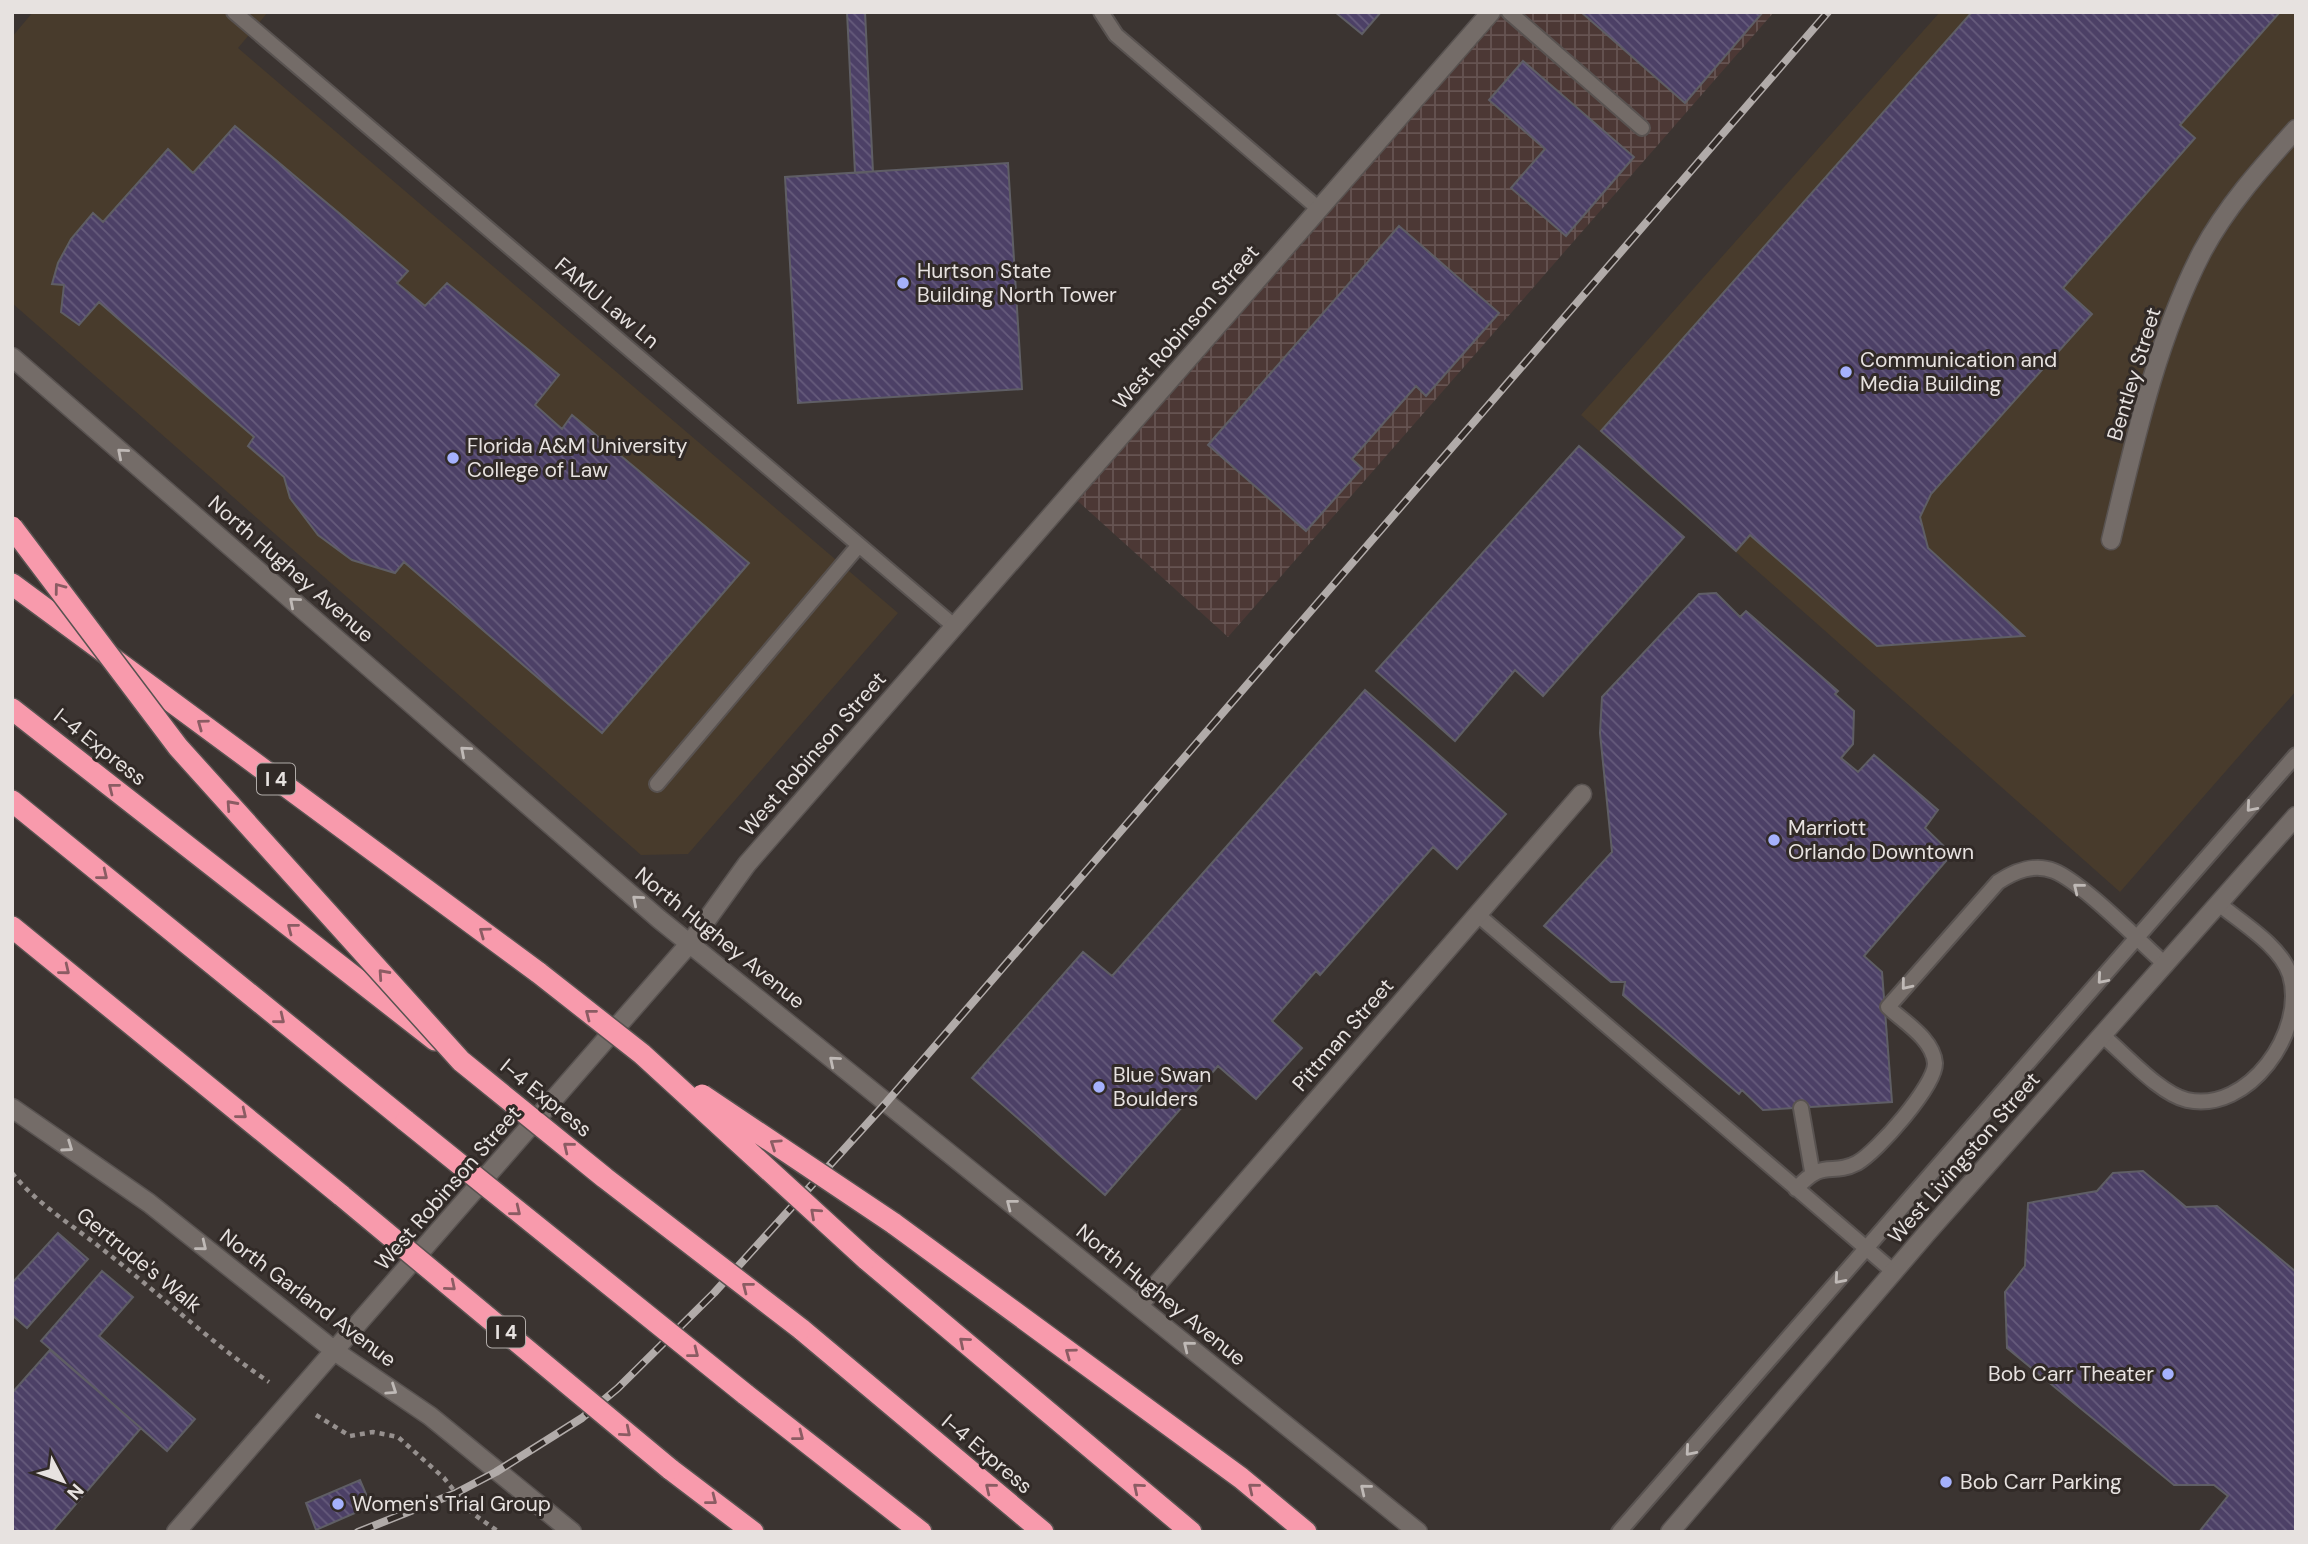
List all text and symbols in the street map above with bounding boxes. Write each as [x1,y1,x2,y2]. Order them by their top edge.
street label: West Robinson Street [1107,239,1265,415]
street label: FAMU Law Ln [549,251,665,355]
place label: Hurtson State Building North Tower [917,257,1117,309]
marker: Hurtson State Building North Tower [895,275,911,291]
street label: Bentley Street [2100,304,2168,444]
place label: Communication and Media Building [1860,346,2057,398]
marker: Communication and Media Building [1838,364,1854,380]
place label: Florida A&M University College of Law [467,432,688,484]
one-way arrow [117,449,130,461]
marker: Florida A&M University College of Law [445,450,461,466]
street label: North Hughey Avenue [202,489,380,649]
one-way arrow [55,584,67,596]
one-way arrow [289,598,302,610]
street label: West Robinson Street [734,666,892,842]
street label: I-4 Express [48,702,152,792]
one-way arrow [197,720,210,733]
one-way arrow [461,747,474,759]
road number: I 4 [257,764,295,794]
one-way arrow [108,783,121,796]
one-way arrow [2247,799,2259,812]
one-way arrow [226,800,239,813]
place label: Marriott Orlando Downtown [1788,814,1974,866]
marker: Marriott Orlando Downtown [1766,832,1782,848]
street label: North Hughey Avenue [629,861,811,1015]
one-way arrow [96,867,108,880]
one-way arrow [2073,883,2085,896]
one-way arrow [632,896,645,908]
one-way arrow [287,924,300,937]
one-way arrow [479,928,492,941]
one-way arrow [58,962,70,975]
one-way arrow [379,969,391,982]
one-way arrow [2098,970,2110,983]
street label: Pittman Street [1286,973,1400,1097]
one-way arrow [1902,977,1914,990]
one-way arrow [586,1009,598,1022]
one-way arrow [271,1011,284,1023]
street label: I-4 Express [494,1052,598,1144]
one-way arrow [829,1057,842,1069]
place label: Blue Swan Boulders [1113,1061,1211,1113]
street label: West Livingston Street [1882,1066,2046,1250]
marker: Blue Swan Boulders [1091,1079,1107,1095]
street label: West Robinson Street [369,1100,527,1276]
one-way arrow [233,1106,246,1118]
one-way arrow [60,1139,73,1151]
one-way arrow [770,1140,783,1152]
one-way arrow [563,1143,575,1156]
one-way arrow [1006,1199,1018,1212]
street label: Gertrude's Walk [71,1201,208,1319]
one-way arrow [508,1203,521,1215]
one-way arrow [811,1209,824,1221]
street label: North Hughey Avenue [1070,1218,1252,1372]
street label: North Garland Avenue [214,1222,402,1374]
one-way arrow [195,1237,207,1250]
one-way arrow [1835,1271,1847,1284]
one-way arrow [443,1278,456,1290]
one-way arrow [742,1283,755,1296]
road number: I 4 [487,1316,525,1348]
one-way arrow [960,1338,973,1350]
one-way arrow [1184,1341,1196,1354]
one-way arrow [686,1345,698,1358]
one-way arrow [1066,1349,1078,1361]
place label: Bob Carr Theater [1988,1360,2154,1388]
marker: Bob Carr Theater [2160,1366,2176,1382]
one-way arrow [384,1382,397,1394]
street label: I-4 Express [936,1408,1038,1500]
one-way arrow [618,1423,631,1436]
one-way arrow [791,1427,803,1440]
one-way arrow [1686,1442,1698,1455]
north arrow [28,1446,98,1516]
place label: Bob Carr Parking [1960,1468,2122,1496]
marker: Bob Carr Parking [1938,1474,1954,1490]
text: N [61,1478,89,1505]
one-way arrow [985,1484,997,1497]
one-way arrow [1134,1484,1147,1496]
one-way arrow [1249,1484,1261,1497]
one-way arrow [1361,1485,1374,1497]
place label: Women's Trial Group [352,1490,551,1518]
one-way arrow [704,1492,716,1505]
marker: Women's Trial Group [330,1496,346,1512]

